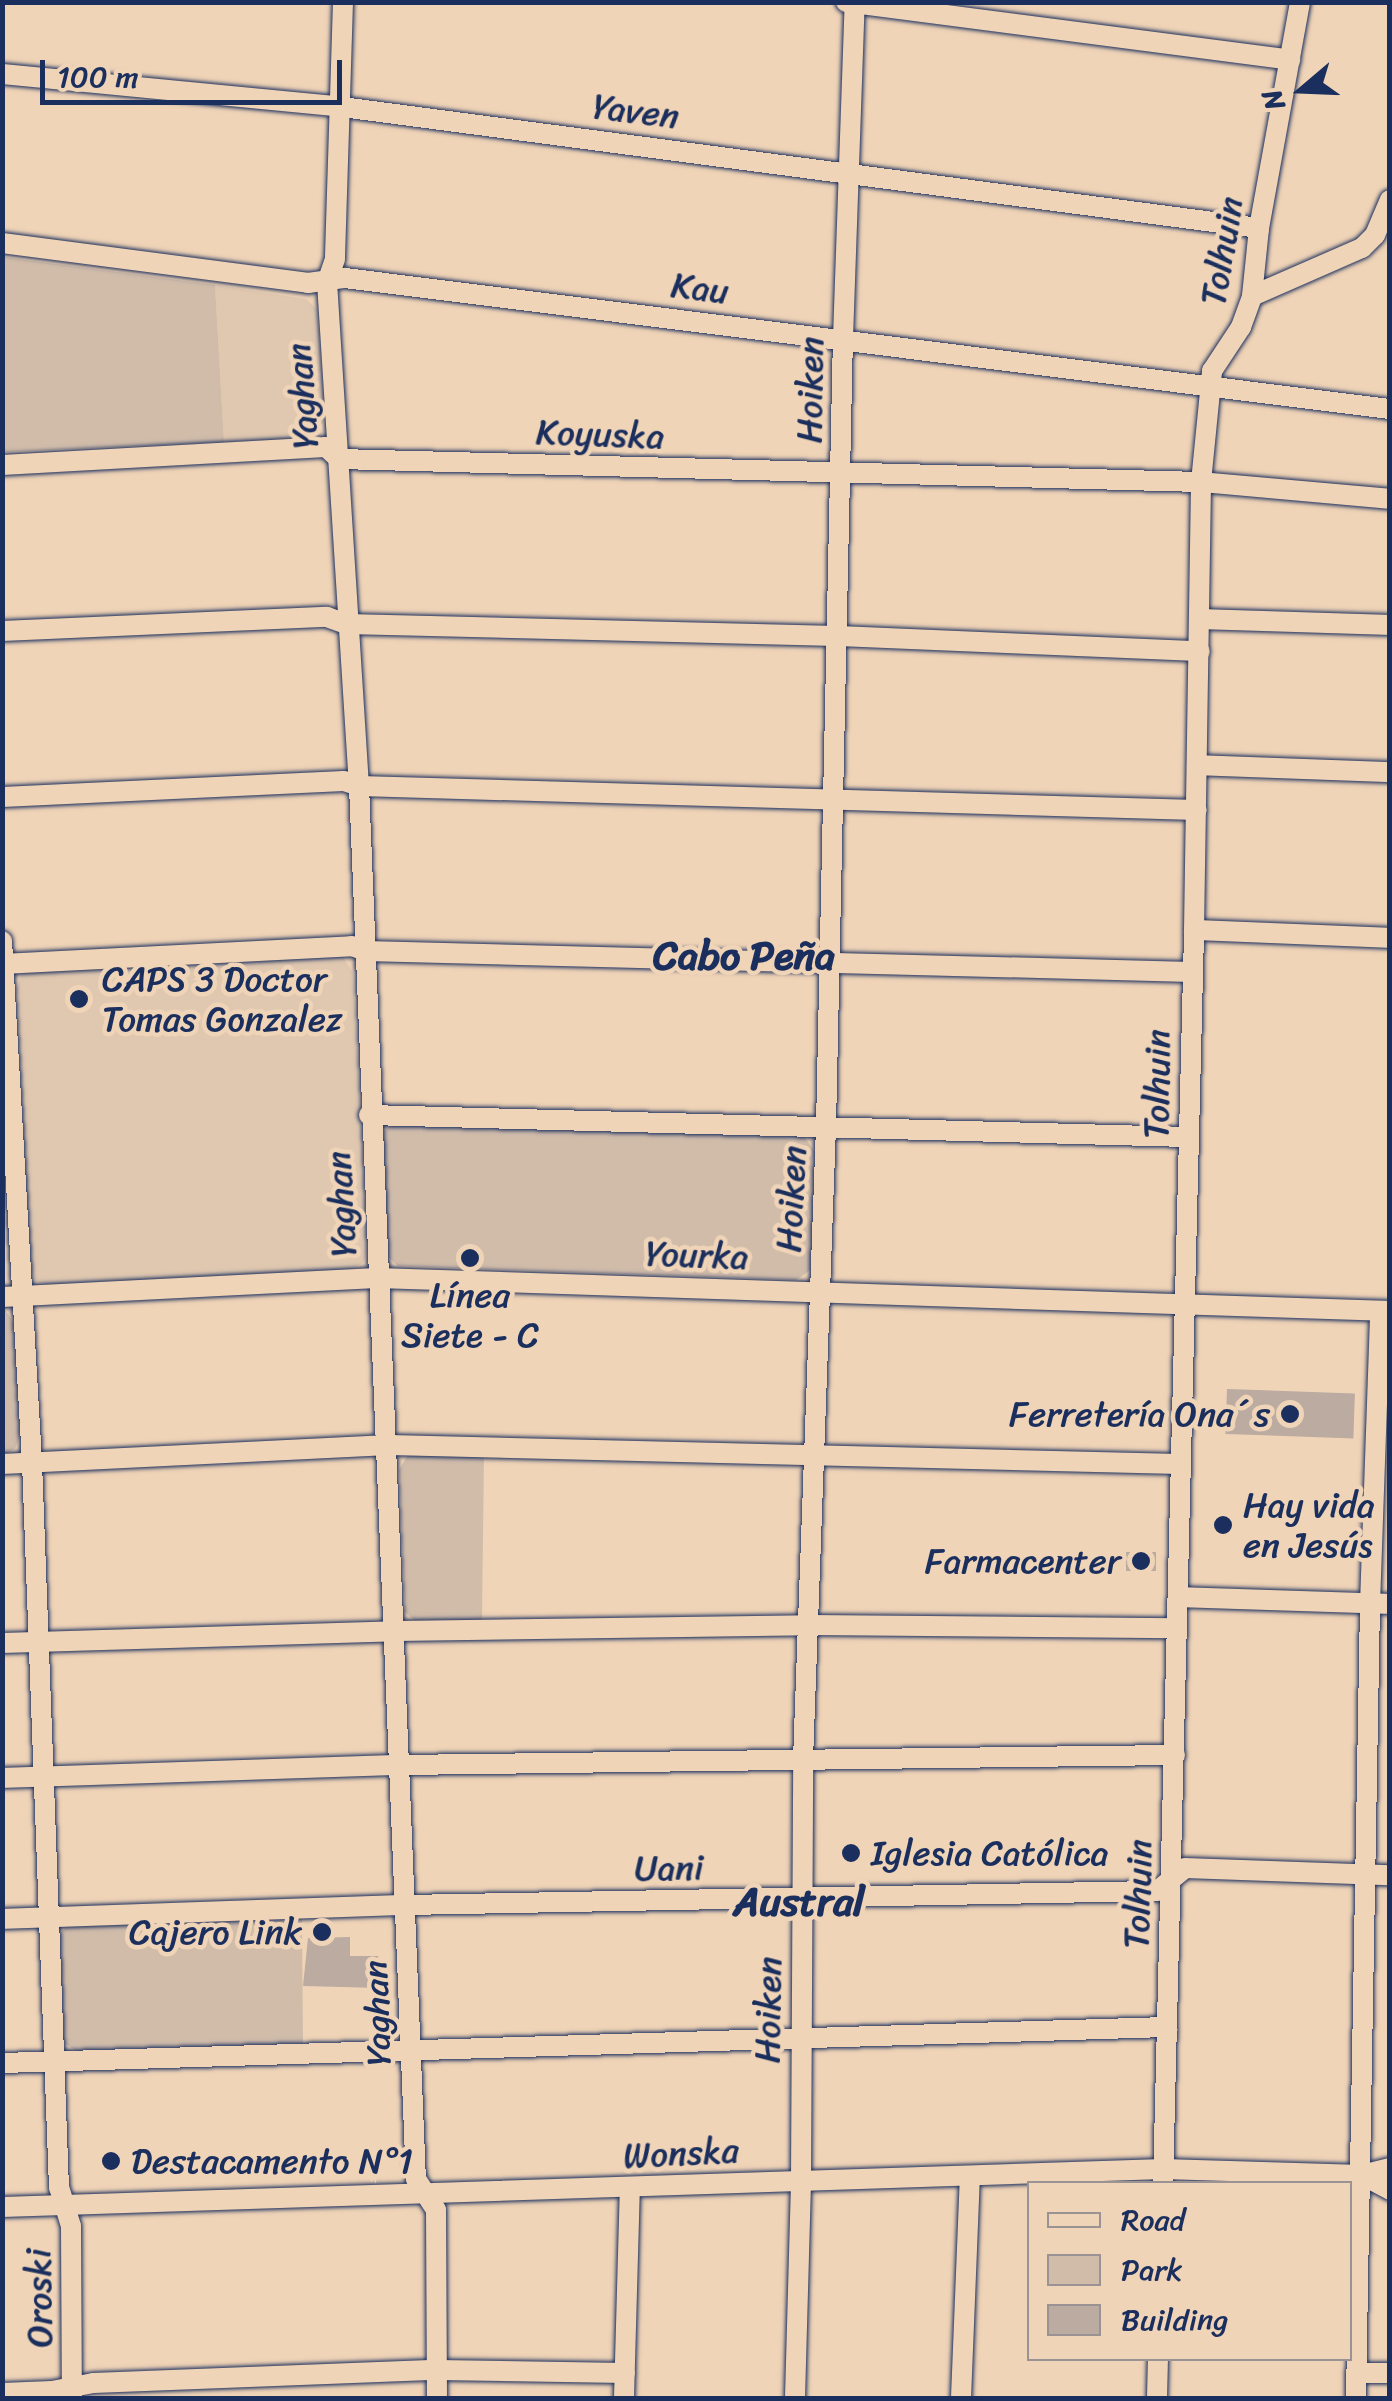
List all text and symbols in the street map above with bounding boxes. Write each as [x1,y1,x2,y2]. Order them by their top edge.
scale bar [45,40,348,102]
north arrow [1252,40,1352,140]
text: 100 m [57,50,139,104]
text: N [1247,83,1299,117]
street label: Yaven [591,85,681,137]
street label: Tolhuin [1192,193,1252,309]
street label: Kau [669,264,731,312]
street label: Hoiken [788,336,832,444]
street label: Yaghan [277,342,327,450]
street label: Koyuska [535,411,665,457]
district label: Cabo Peña [652,932,836,980]
place label: CAPS 3 Doctor Tomas Gonzalez [102,958,342,1040]
marker: CAPS 3 Doctor Tomas Gonzalez [66,986,92,1012]
street label: Tolhuin [1135,1029,1179,1139]
street label: Hoiken [767,1145,815,1253]
street label: Yaghan [317,1150,365,1258]
street label: Yourka [645,1232,749,1278]
marker: Línea Siete - C [459,1247,481,1269]
place label: Línea Siete - C [401,1274,539,1356]
place label: Ferretería Ona´s [1009,1393,1270,1435]
marker: Ferretería Ona´s [1279,1403,1301,1425]
place label: Hay vida en Jesús [1243,1484,1375,1566]
marker: Hay vida en Jesús [1212,1514,1234,1536]
place label: Farmacenter [925,1540,1121,1582]
marker: Farmacenter [1130,1550,1152,1572]
place label: Iglesia Católica [871,1832,1108,1874]
street label: Tolhuin [1115,1838,1161,1950]
marker: Iglesia Católica [840,1842,862,1864]
street label: Uani [634,1846,704,1890]
district label: Austral [733,1878,865,1926]
place label: Cajero Link [129,1911,302,1953]
marker: Cajero Link [311,1921,333,1943]
street label: Hoiken [746,1956,790,2064]
street label: Yaghan [354,1959,400,2067]
street label: Wonska [622,2129,740,2177]
place label: Destacamento N°1 [131,2140,413,2182]
marker: Destacamento N°1 [100,2150,122,2172]
legend [1027,2181,1352,2361]
text: Road [1121,2193,1185,2247]
text: Park [1121,2243,1183,2297]
street label: Oroski [17,2248,61,2348]
text: Building [1121,2293,1228,2347]

